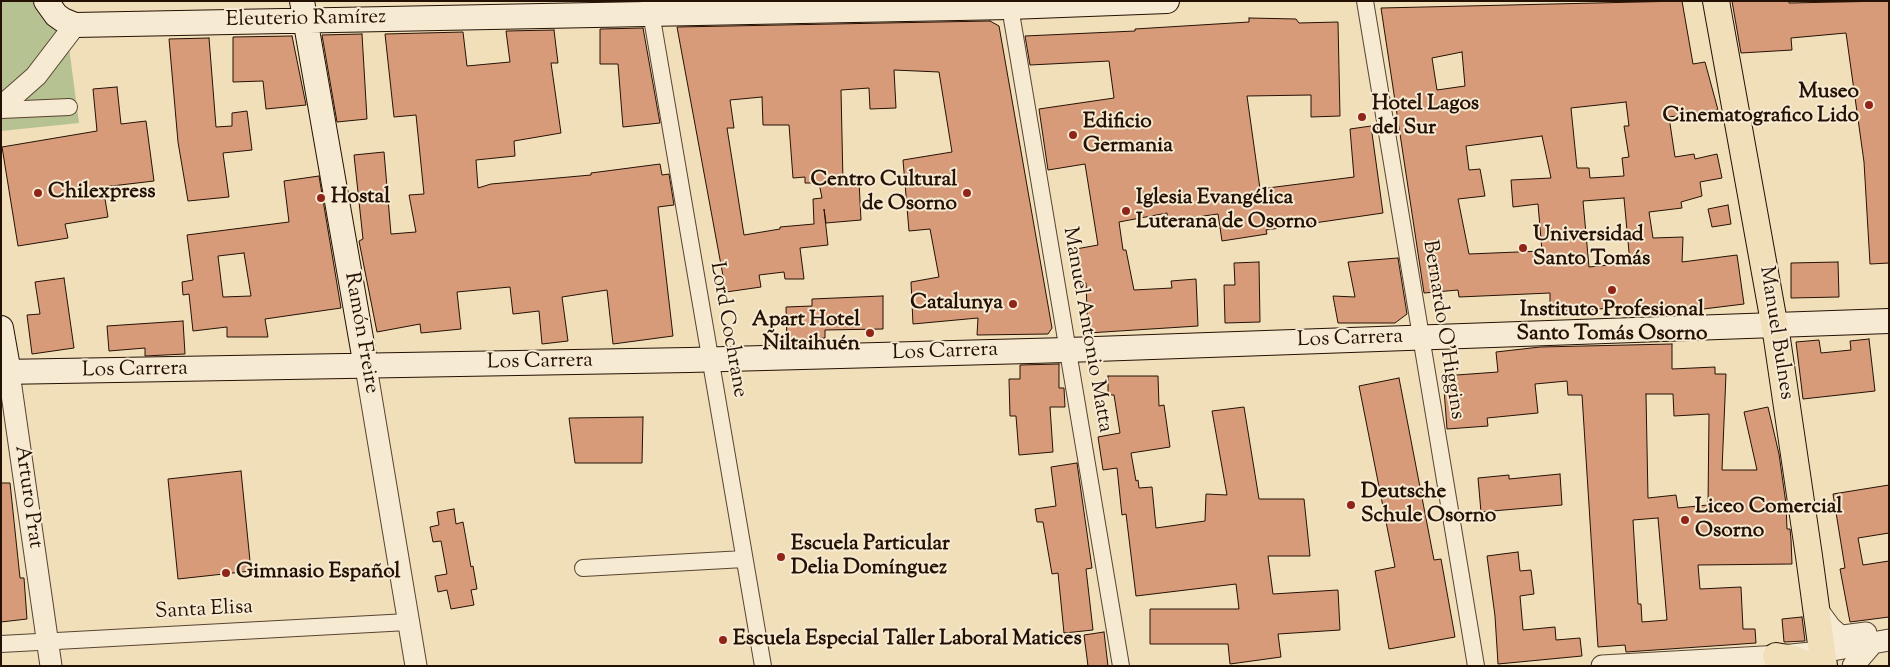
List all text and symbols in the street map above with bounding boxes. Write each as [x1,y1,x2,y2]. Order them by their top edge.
street label: Eleuterio Ramírez [226,6,386,34]
place label: Museo Cinematografico Lido [1663,80,1859,130]
place label: Hotel Lagos del Sur [1372,92,1479,142]
marker: Museo Cinematografico Lido [1863,99,1875,111]
place label: Edificio Germania [1083,110,1173,160]
marker: Hotel Lagos del Sur [1356,111,1368,123]
marker: Edificio Germania [1067,129,1079,141]
place label: Centro Cultural de Osorno [811,168,957,218]
place label: Chilexpress [48,180,156,206]
place label: Hostal [331,185,390,211]
place label: Iglesia Evangélica Luterana de Osorno [1136,186,1317,236]
marker: Chilexpress [32,187,44,199]
marker: Centro Cultural de Osorno [961,187,973,199]
marker: Hostal [315,192,327,204]
marker: Iglesia Evangélica Luterana de Osorno [1120,205,1132,217]
place label: Universidad Santo Tomás [1533,223,1650,273]
street label: Manuel Antonio Matta [1056,225,1116,435]
street label: Bernardo O'Higgins [1415,239,1469,421]
marker: Universidad Santo Tomás [1517,242,1529,254]
street label: Lord Cochrane [703,260,751,400]
street label: Manuel Bulnes [1752,265,1798,401]
street label: Ramón Freire [337,270,383,396]
marker: Instituto Profesional Santo Tomás Osorno [1606,284,1618,296]
place label: Catalunya [910,291,1003,317]
marker: Catalunya [1007,298,1019,310]
place label: Instituto Profesional Santo Tomás Osorno [1517,298,1707,348]
place label: Apart Hotel Ñiltaihuén [752,308,860,358]
street label: Los Carrera [1297,326,1403,354]
marker: Apart Hotel Ñiltaihuén [864,327,876,339]
street label: Los Carrera [892,339,998,367]
street label: Los Carrera [487,349,593,377]
street label: Los Carrera [82,357,188,385]
street label: Arturo Prat [7,444,47,550]
place label: Deutsche Schule Osorno [1361,480,1496,530]
place label: Liceo Comercial Osorno [1695,495,1842,545]
marker: Deutsche Schule Osorno [1345,499,1357,511]
marker: Liceo Comercial Osorno [1679,514,1691,526]
place label: Escuela Particular Delia Domínguez [791,532,950,582]
marker: Escuela Particular Delia Domínguez [775,551,787,563]
place label: Gimnasio Español [236,560,400,586]
marker: Gimnasio Español [220,567,232,579]
street label: Santa Elisa [154,596,254,626]
place label: Escuela Especial Taller Laboral Matices [733,627,1082,653]
marker: Escuela Especial Taller Laboral Matices [717,634,729,646]

